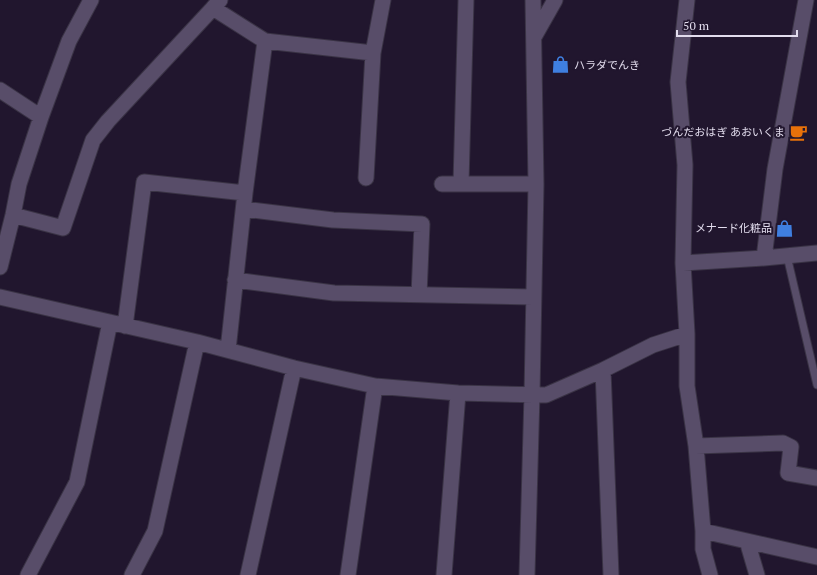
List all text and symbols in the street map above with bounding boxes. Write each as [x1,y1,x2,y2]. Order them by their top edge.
scale bar [677,12,797,38]
text: 50 m [683,18,710,33]
shop icon: ハラダでんき [551,55,571,75]
place label: ハラダでんき [574,58,640,72]
cafe icon: づんだおはぎ あおいくま [788,122,808,142]
place label: づんだおはぎ あおいくま [661,125,785,139]
shop icon: メナード化粧品 [775,218,795,238]
place label: メナード化粧品 [695,221,772,235]

